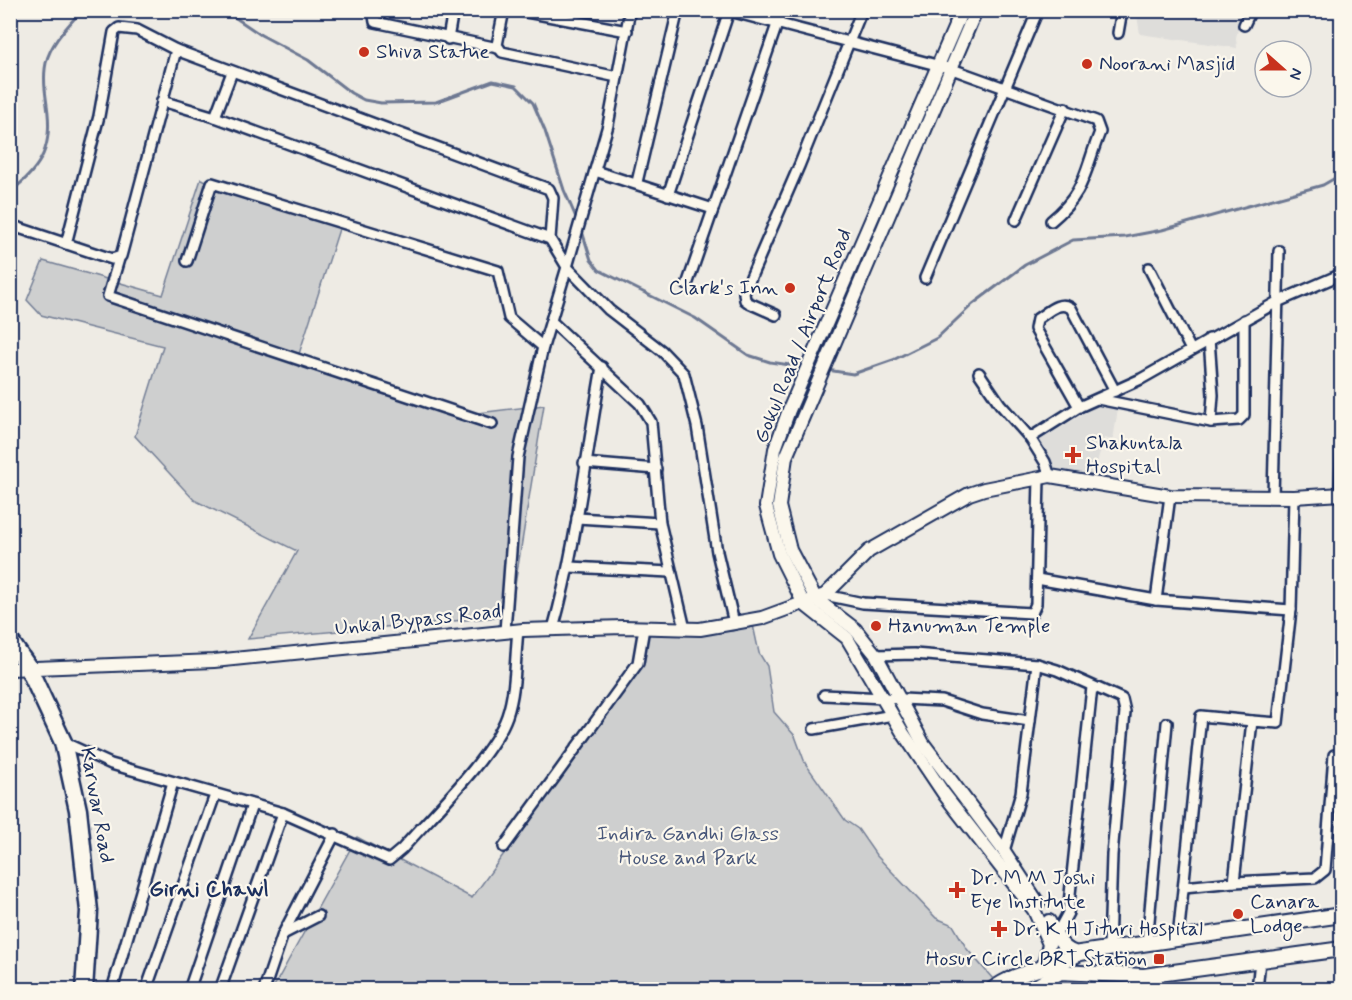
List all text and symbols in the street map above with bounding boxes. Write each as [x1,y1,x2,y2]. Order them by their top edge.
place label: Shiva Statue [376,38,489,66]
north arrow [1253,39,1313,99]
marker: Shiva Statue [357,45,371,59]
place label: Noorani Masjid [1099,50,1235,78]
marker: Noorani Masjid [1080,57,1094,71]
text: N [1284,65,1307,83]
street label: Gokul Road / Airport Road [747,225,859,447]
place label: Clark's Inn [669,274,779,302]
marker: Clark's Inn [783,281,797,295]
place label: Shakuntala Hospital [1086,429,1183,481]
marker: Shakuntala Hospital [1064,446,1082,464]
street label: Unkal Bypass Road [333,597,503,643]
place label: Hanuman Temple [888,612,1051,640]
marker: Hanuman Temple [869,619,883,633]
street label: Karwar Road [73,745,121,865]
park label: Indira Gandhi Glass House and Park [597,820,779,872]
place label: Dr. M M Joshi Eye Institute [970,864,1096,916]
district label: Girni Chawl [149,876,269,904]
marker: Dr. M M Joshi Eye Institute [948,881,966,899]
place label: Canara Lodge [1250,888,1319,941]
marker: Canara Lodge [1231,907,1245,921]
place label: Dr. K H Jituri Hospital [1012,915,1203,943]
marker: Dr. K H Jituri Hospital [990,920,1008,938]
place label: Hosur Circle BRT Station [926,945,1147,973]
marker: Hosur Circle BRT Station [1152,952,1166,966]

